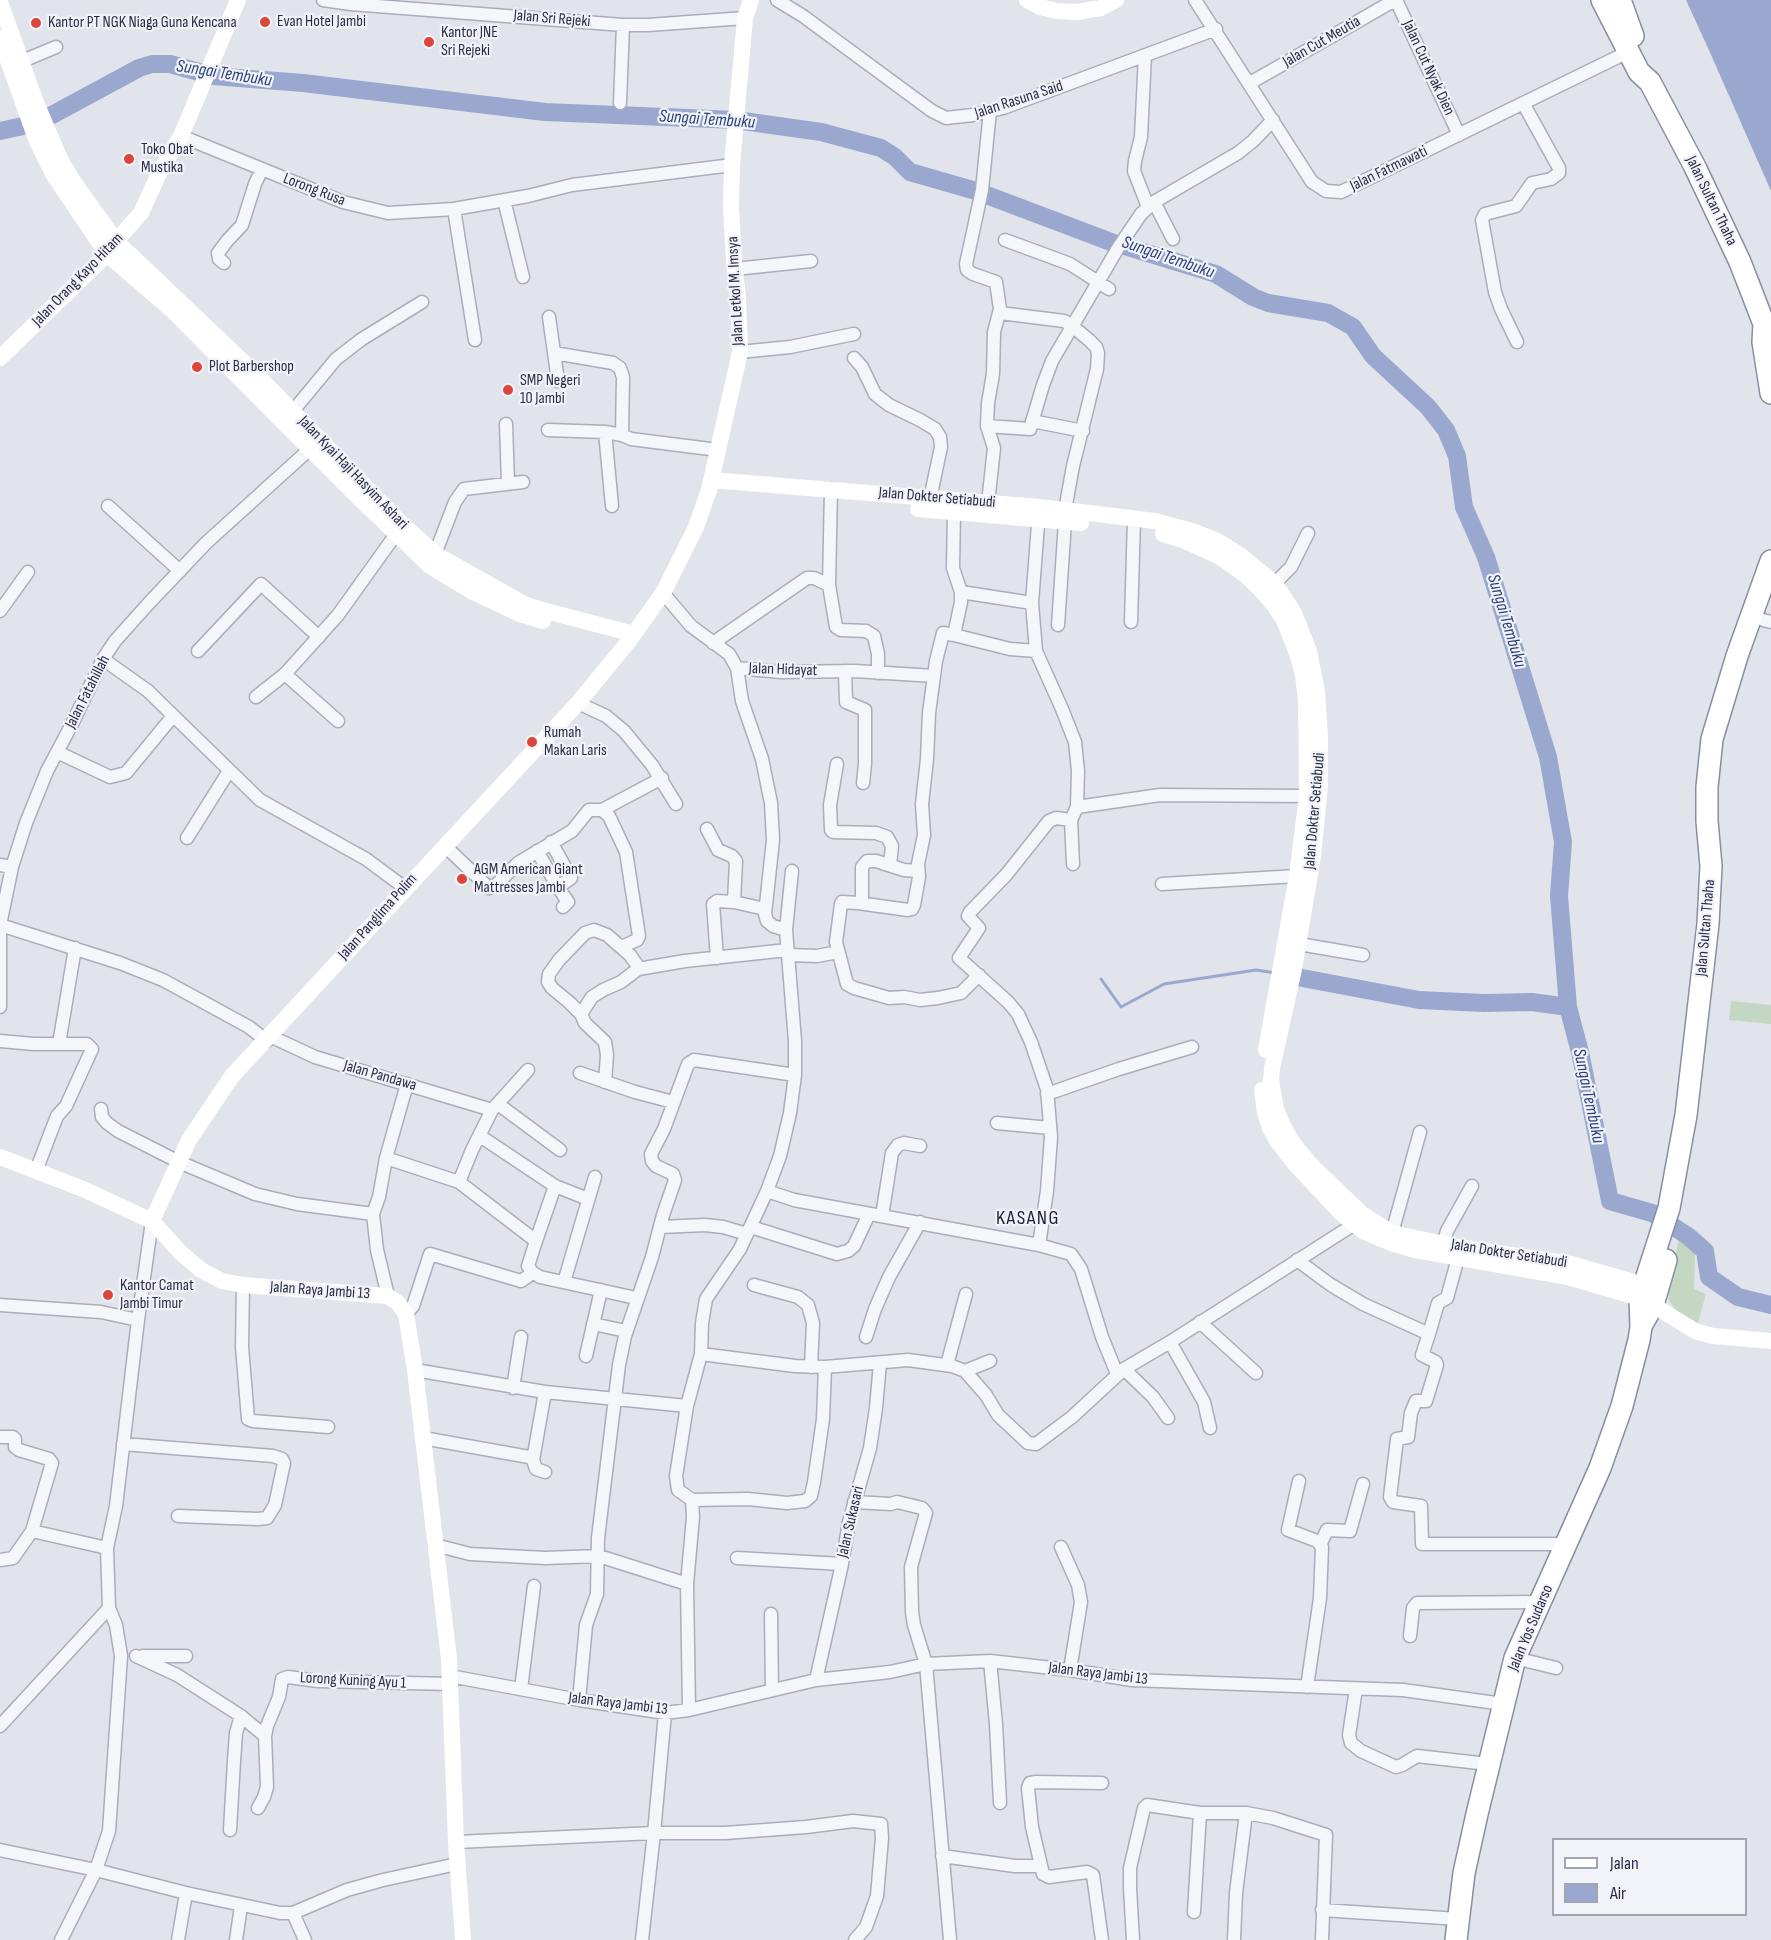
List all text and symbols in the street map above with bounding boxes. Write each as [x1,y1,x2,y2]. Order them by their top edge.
street label: Jalan Sri Rejeki [513,6,591,32]
place label: Evan Hotel Jambi [277,12,366,32]
street label: Jalan Cut Meutia [1280,12,1364,72]
place label: Kantor PT NGK Niaga Guna Kencana [48,13,237,33]
marker: Evan Hotel Jambi [258,15,272,29]
marker: Kantor PT NGK Niaga Guna Kencana [29,16,43,30]
street label: Jalan Cut Nyak Dien [1398,17,1458,119]
place label: Kantor JNE Sri Rejeki [441,23,498,61]
marker: Kantor JNE Sri Rejeki [422,35,436,49]
water label: Sungai Tembuku [175,56,273,92]
street label: Jalan Rasuna Said [972,77,1066,123]
water label: Sungai Tembuku [658,106,756,134]
place label: Toko Obat Mustika [141,140,194,178]
street label: Jalan Fatmawati [1347,142,1431,196]
marker: Toko Obat Mustika [122,152,136,166]
street label: Jalan Sultan Thaha [1681,153,1741,249]
street label: Lorong Rusa [280,169,348,211]
street label: Jalan Orang Kayo Hitam [28,229,128,331]
water label: Sungai Tembuku [1119,232,1217,284]
street label: Jalan Letkol M. Imsya [724,236,748,346]
place label: Plot Barbershop [209,357,294,377]
marker: Plot Barbershop [190,360,204,374]
place label: SMP Negeri 10 Jambi [520,371,581,409]
marker: SMP Negeri 10 Jambi [501,383,515,397]
street label: Jalan Kyai Haji Hasyim Ashari [294,412,412,534]
street label: Jalan Dokter Setiabudi [878,483,996,513]
water label: Sungai Tembuku [1482,572,1530,670]
street label: Jalan Fatahillah [61,652,115,732]
street label: Jalan Hidayat [748,659,818,681]
place label: Rumah Makan Laris [544,723,607,761]
marker: Rumah Makan Laris [525,735,539,749]
street label: Jalan Dokter Setiabudi [1300,752,1330,870]
place label: AGM American Giant Mattresses Jambi [474,860,583,898]
street label: Jalan Panglima Polim [334,870,422,964]
marker: AGM American Giant Mattresses Jambi [455,872,469,886]
street label: Jalan Sultan Thaha [1692,879,1720,977]
water label: Sungai Tembuku [1567,1047,1609,1145]
street label: Jalan Pandawa [341,1056,419,1096]
district label: KASANG [996,1207,1060,1231]
street label: Jalan Dokter Setiabudi [1450,1235,1568,1273]
place label: Kantor Camat Jambi Timur [120,1276,194,1314]
street label: Jalan Raya Jambi 13 [269,1278,371,1304]
marker: Kantor Camat Jambi Timur [101,1288,115,1302]
street label: Jalan Sukasari [833,1484,869,1560]
street label: Jalan Yos Sudarso [1504,1582,1558,1674]
street label: Jalan Raya Jambi 13 [1047,1658,1149,1690]
street label: Lorong Kuning Ayu 1 [300,1669,406,1693]
street label: Jalan Raya Jambi 13 [567,1688,669,1720]
legend [1552,1838,1747,1916]
text: Jalan [1610,1853,1639,1874]
text: Air [1610,1883,1626,1904]

